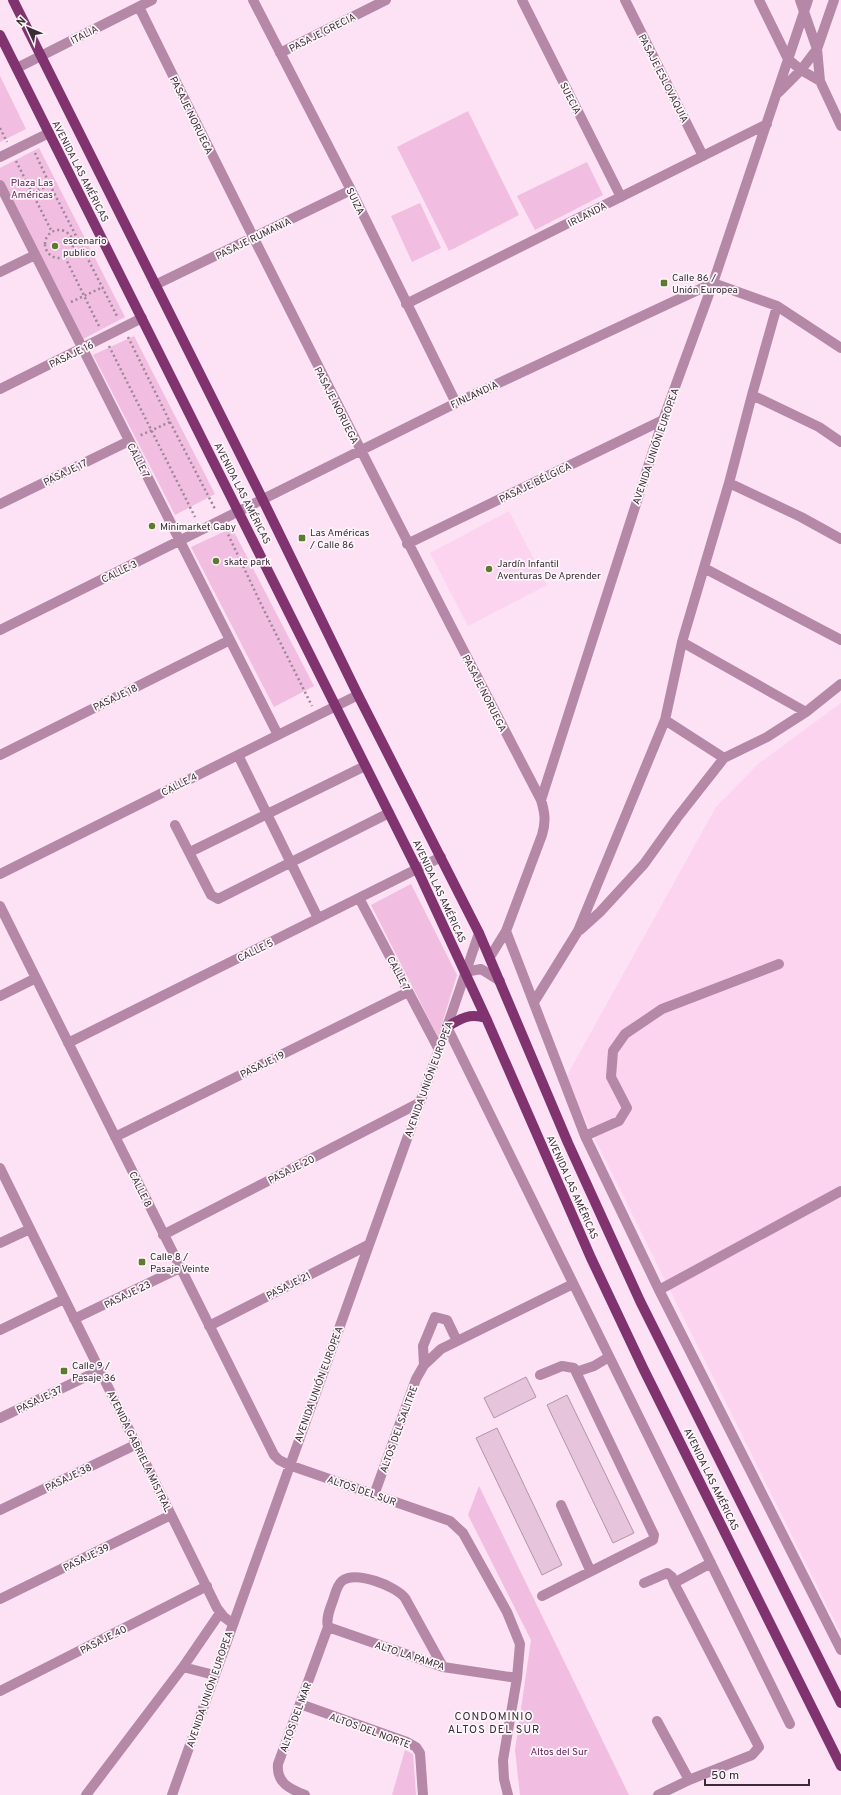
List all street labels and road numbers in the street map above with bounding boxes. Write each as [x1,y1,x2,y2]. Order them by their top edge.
street label: PASAJE GRECIA [287,11,358,56]
street label: ITALIA [69,23,101,48]
street label: PASAJE ESLOVAQUIA [635,32,691,125]
street label: PASAJE NORUEGA [166,75,215,157]
street label: SUECIA [556,80,583,117]
street label: AVENIDA LAS AMÉRICAS [48,119,111,225]
street label: SUIZA [343,186,367,218]
street label: IRLANDA [566,200,610,231]
street label: PASAJE RUMANIA [214,215,294,263]
street label: PASAJE 16 [47,339,96,372]
street label: PASAJE NORUEGA [311,365,361,447]
street label: FINLANDIA [449,379,501,412]
street label: AVENIDA UNIÓN EUROPEA [630,386,683,506]
street label: CALLE 7 [123,441,152,480]
street label: AVENIDA LAS AMÉRICAS [210,441,273,547]
street label: PASAJE 17 [42,457,90,490]
street label: PASAJE BÉLGICA [497,460,574,506]
street label: CALLE 3 [100,558,140,587]
street label: PASAJE NORUEGA [459,653,509,735]
street label: PASAJE 18 [91,682,140,715]
street label: CALLE 4 [160,771,200,800]
street label: AVENIDA LAS AMÉRICAS [409,838,468,945]
street label: CALLE 5 [235,937,276,966]
street label: CALLE 7 [383,954,412,993]
street label: AVENIDA UNIÓN EUROPEA [402,1020,457,1139]
street label: PASAJE 19 [238,1049,287,1082]
street label: AVENIDA LAS AMÉRICAS [543,1134,600,1242]
street label: PASAJE 20 [266,1153,317,1188]
street label: CALLE 8 [125,1170,154,1210]
street label: PASAJE 21 [264,1270,313,1303]
street label: PASAJE 23 [102,1278,153,1312]
street label: AVENIDA UNIÓN EUROPEA [292,1325,347,1444]
street label: PASAJE 37 [15,1384,65,1417]
street label: ALTOS DEL SALITRE [378,1384,421,1475]
street label: AVENIDA GABRIELA MISTRAL [103,1389,174,1515]
street label: AVENIDA LAS AMÉRICAS [680,1426,741,1533]
street label: PASAJE 38 [43,1461,94,1495]
street label: ALTOS DEL SUR [325,1473,398,1509]
street label: PASAJE 39 [61,1542,112,1575]
street label: PASAJE 40 [78,1623,129,1658]
street label: AVENIDA UNIÓN EUROPEA [184,1629,237,1749]
street label: ALTO LA PAMPA [373,1639,446,1674]
street label: ALTOS DEL MAR [278,1681,315,1754]
street label: ALTOS DEL NORTE [327,1711,412,1752]

